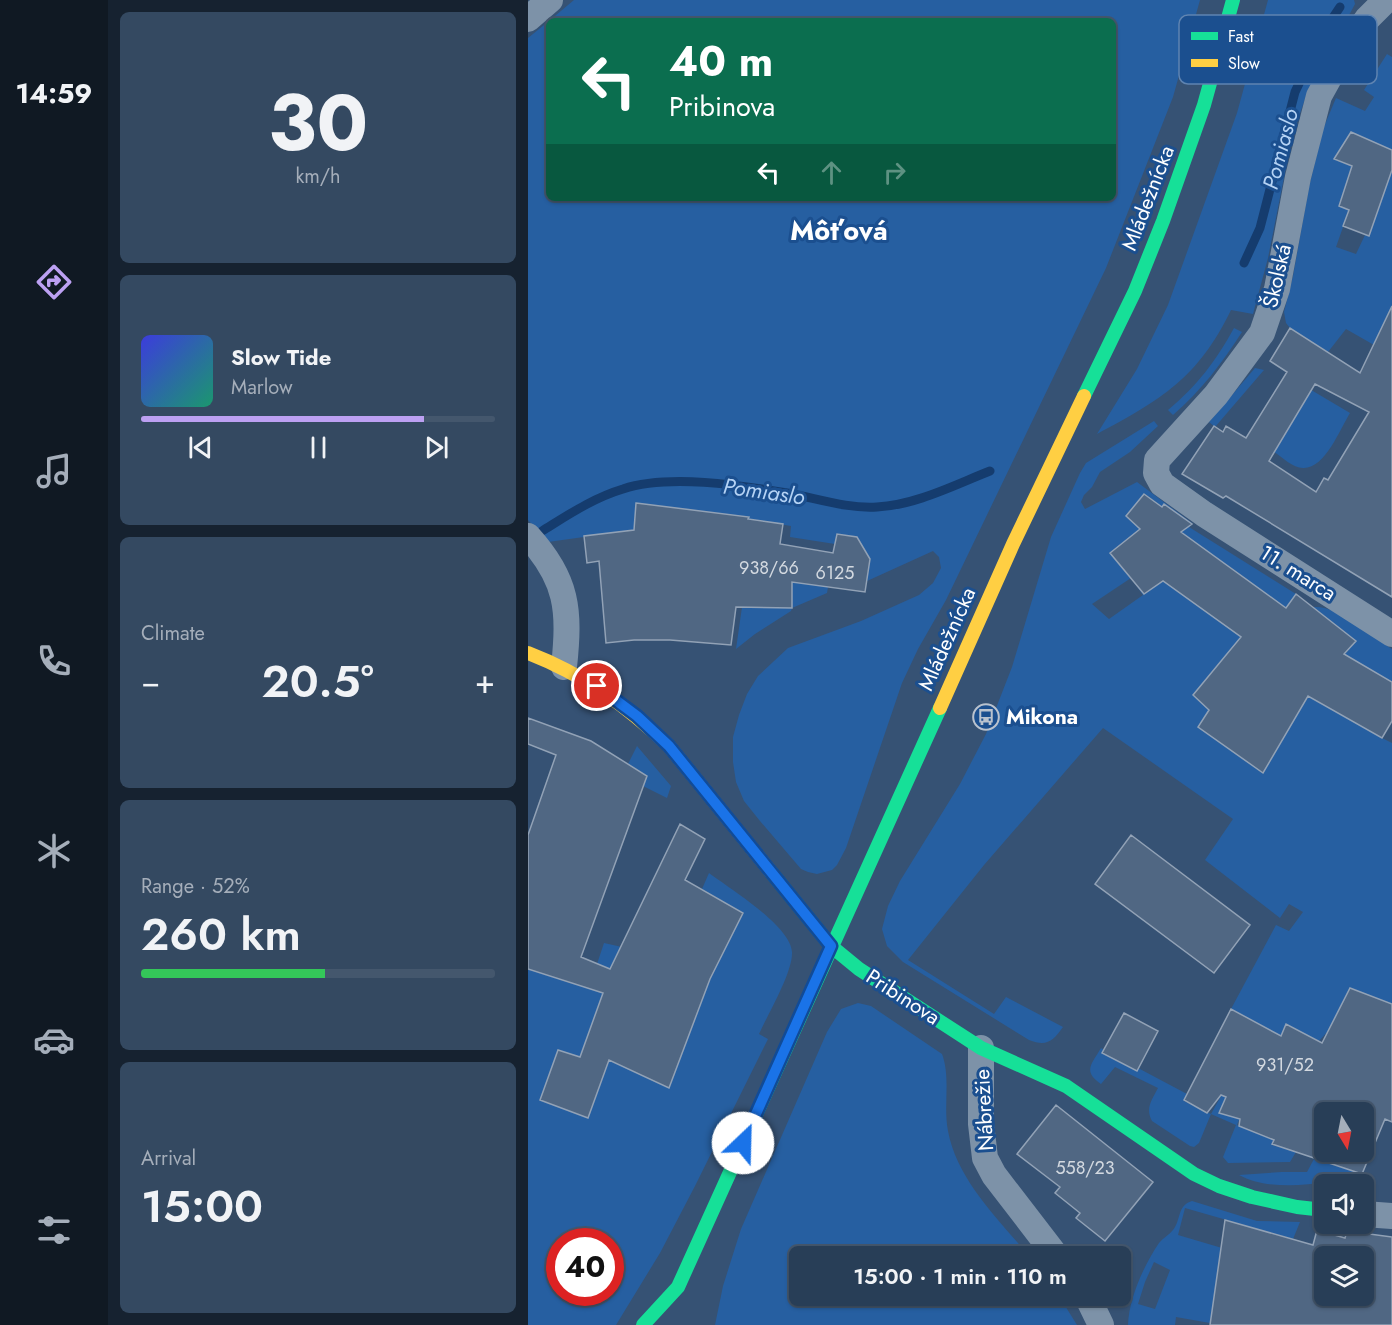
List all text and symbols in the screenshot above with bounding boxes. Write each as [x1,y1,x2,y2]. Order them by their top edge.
legend [1179,15,1377,84]
text: Fast [1228,25,1254,48]
text: 40 m [669,31,773,92]
icon: left [570,42,648,120]
text: Slow [1228,52,1260,75]
text: 30 [268,67,368,179]
text: 14:59 [16,74,92,113]
text: Pribinova [669,87,775,126]
water label: Pomiaslo [1254,105,1306,193]
street label: Mládežnícka [1114,141,1182,255]
icon: left [752,156,785,189]
icon: ahead [815,156,848,189]
icon: right [878,156,911,189]
text: km/h [295,162,341,191]
district label: Môťová [790,211,888,250]
street label: Školská [1255,241,1299,311]
icon: directions [33,261,75,303]
text: Slow Tide [231,341,331,373]
text: Marlow [231,373,293,402]
icon: previous [184,431,217,464]
icon: pause [302,431,335,464]
icon: next [420,431,453,464]
icon: music [33,450,75,492]
water label: Pomiaslo [721,469,807,513]
street label: 11. marca [1254,538,1342,608]
house number: 938/66 [739,555,799,581]
house number: 6125 [816,560,854,586]
street label: Mládežnícka [911,582,983,696]
text: Climate [141,619,205,648]
icon: phone [33,640,75,682]
text: 20.5° [261,649,374,714]
text: − [141,658,160,705]
text: + [475,658,495,705]
pin [571,660,622,711]
icon: arrive [580,669,613,702]
bus stop icon: Mikona [971,702,1001,732]
place label: Mikona [1006,702,1078,732]
icon: climate [33,830,75,872]
text: Range · 52% [141,872,250,901]
text: 260 km [141,902,301,967]
street label: Pribinova [860,962,946,1032]
icon: car [33,1019,75,1061]
house number: 931/52 [1256,1052,1314,1078]
street label: Nábrežie [967,1068,1001,1152]
north arrow [1314,1102,1374,1162]
map controls [1314,1102,1374,1306]
position arrow [711,1111,775,1175]
text: Arrival [141,1144,196,1173]
house number: 558/23 [1055,1155,1115,1181]
text: 15:00 [141,1174,263,1239]
button: sound [1314,1174,1374,1234]
icon: filters [33,1209,75,1251]
speed limit sign: 40 [546,1228,624,1306]
button: layers [1314,1246,1374,1306]
text: 15:00 · 1 min · 110 m [853,1260,1067,1292]

